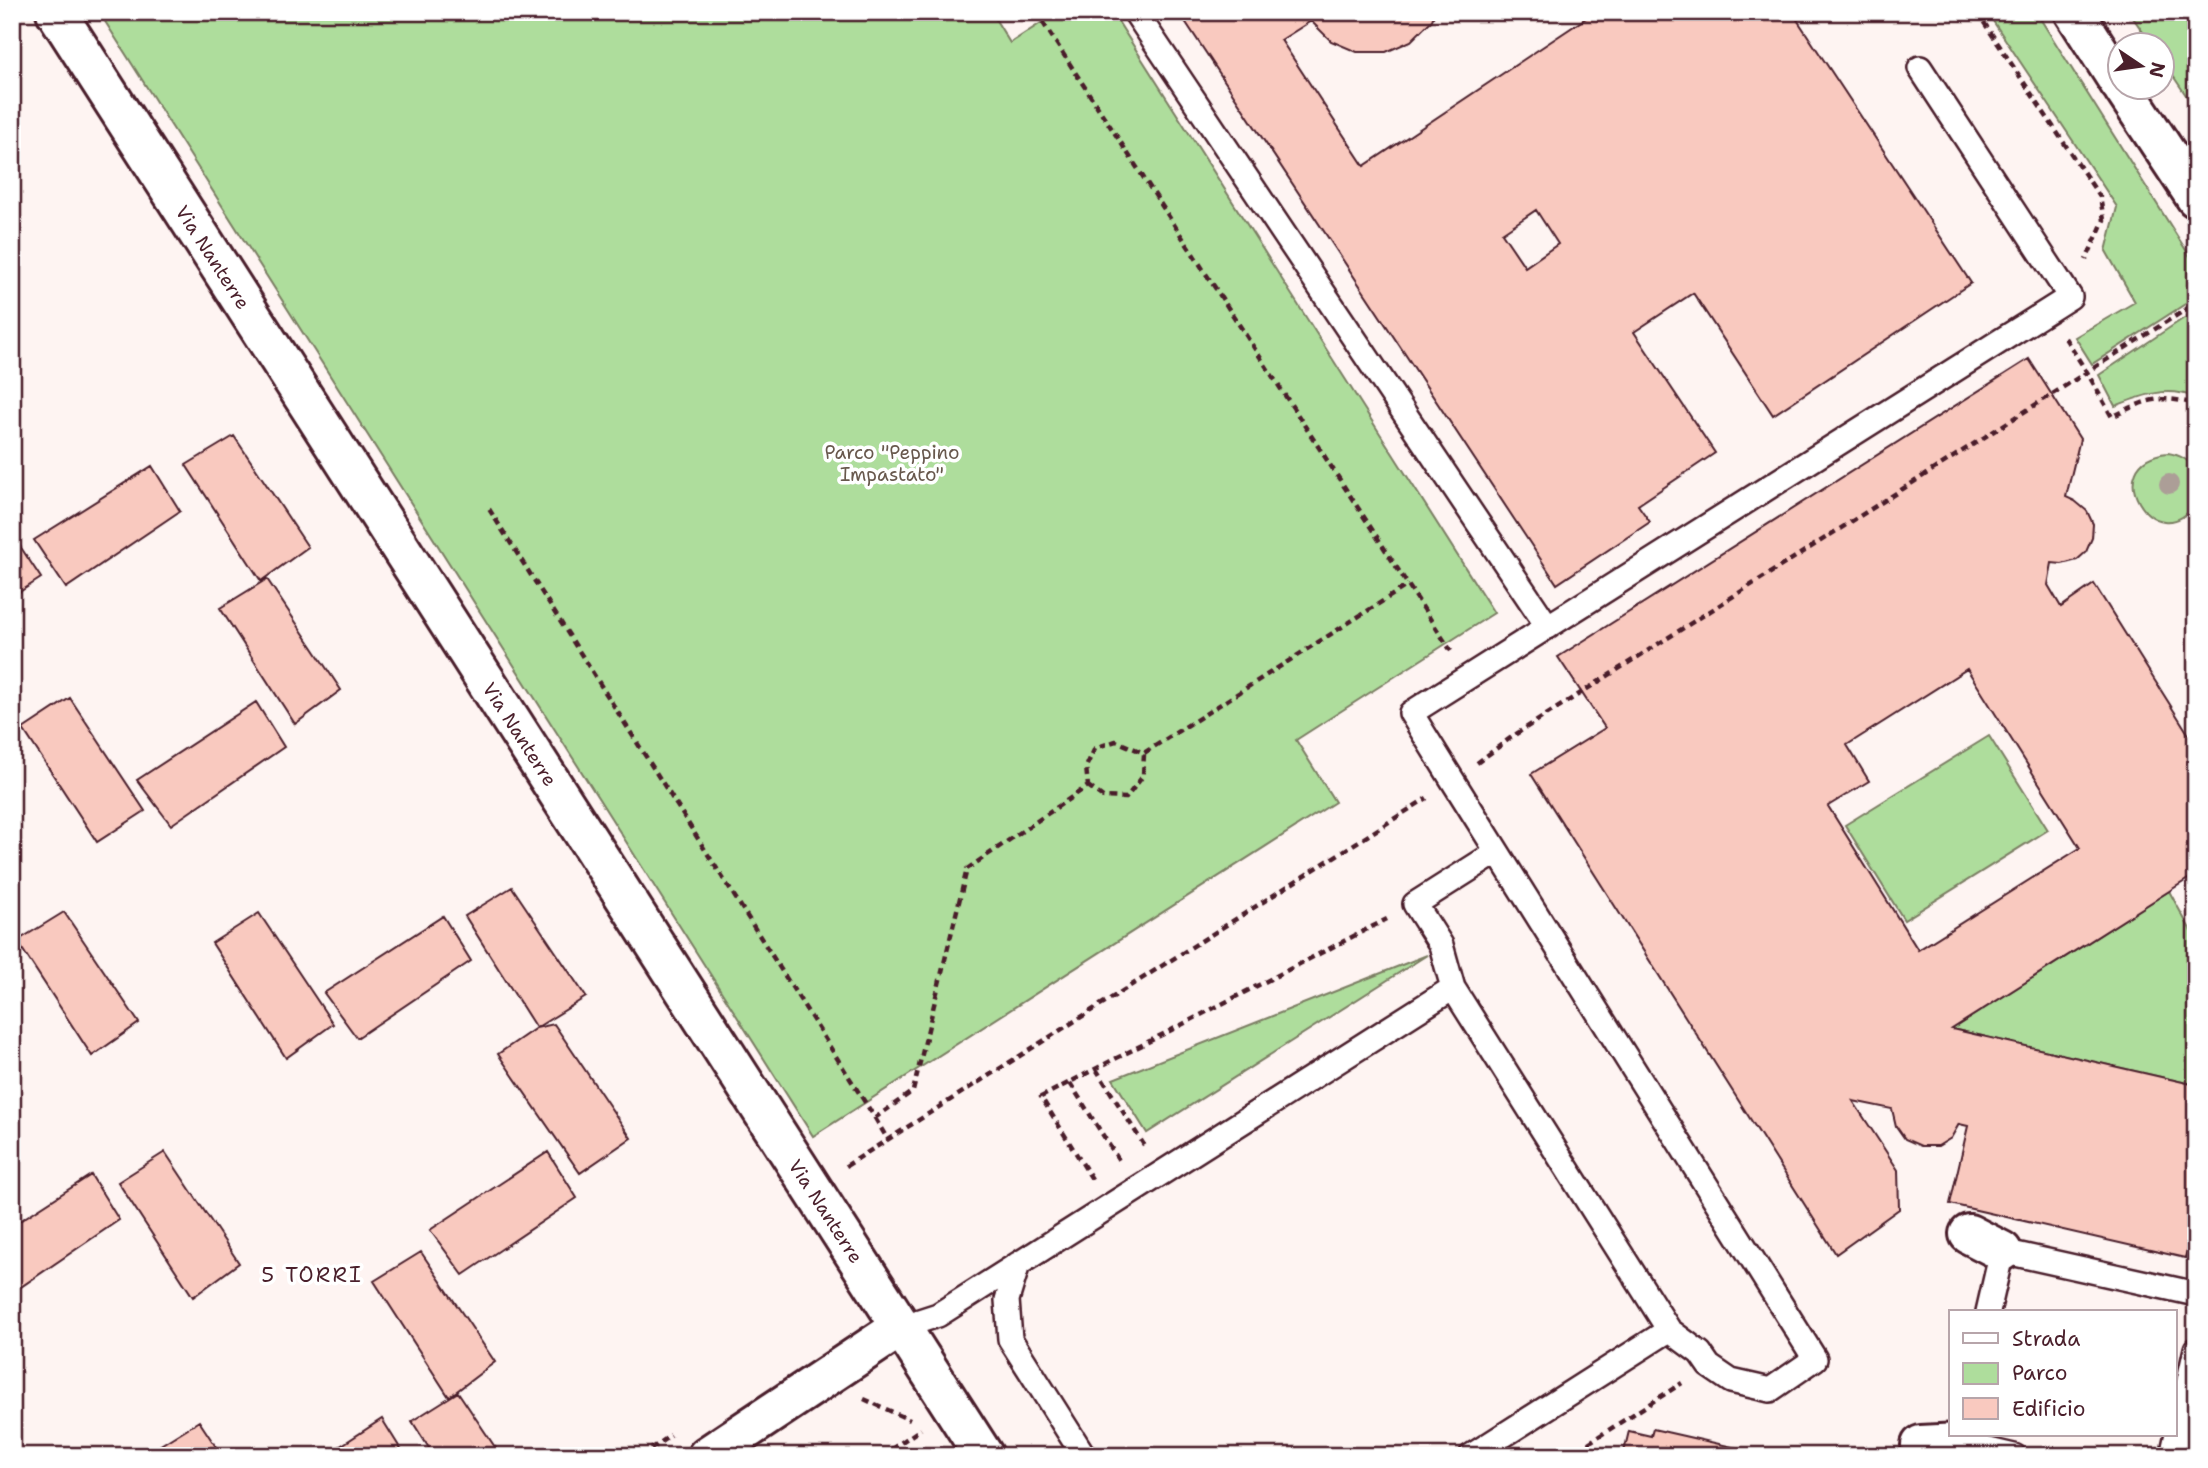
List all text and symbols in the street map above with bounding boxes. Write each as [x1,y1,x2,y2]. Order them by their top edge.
north arrow [2106,32,2176,102]
text: N [2143,60,2171,80]
street label: Via Nanterre [170,201,255,314]
park label: Parco "Peppino Impastato" [824,440,960,487]
street label: Via Nanterre [477,678,562,791]
street label: Via Nanterre [783,1155,868,1268]
district label: 5 TORRI [261,1261,363,1289]
legend [1949,1310,2176,1436]
text: Strada [2012,1325,2080,1353]
text: Parco [2012,1359,2067,1387]
text: Edificio [2012,1395,2085,1423]

